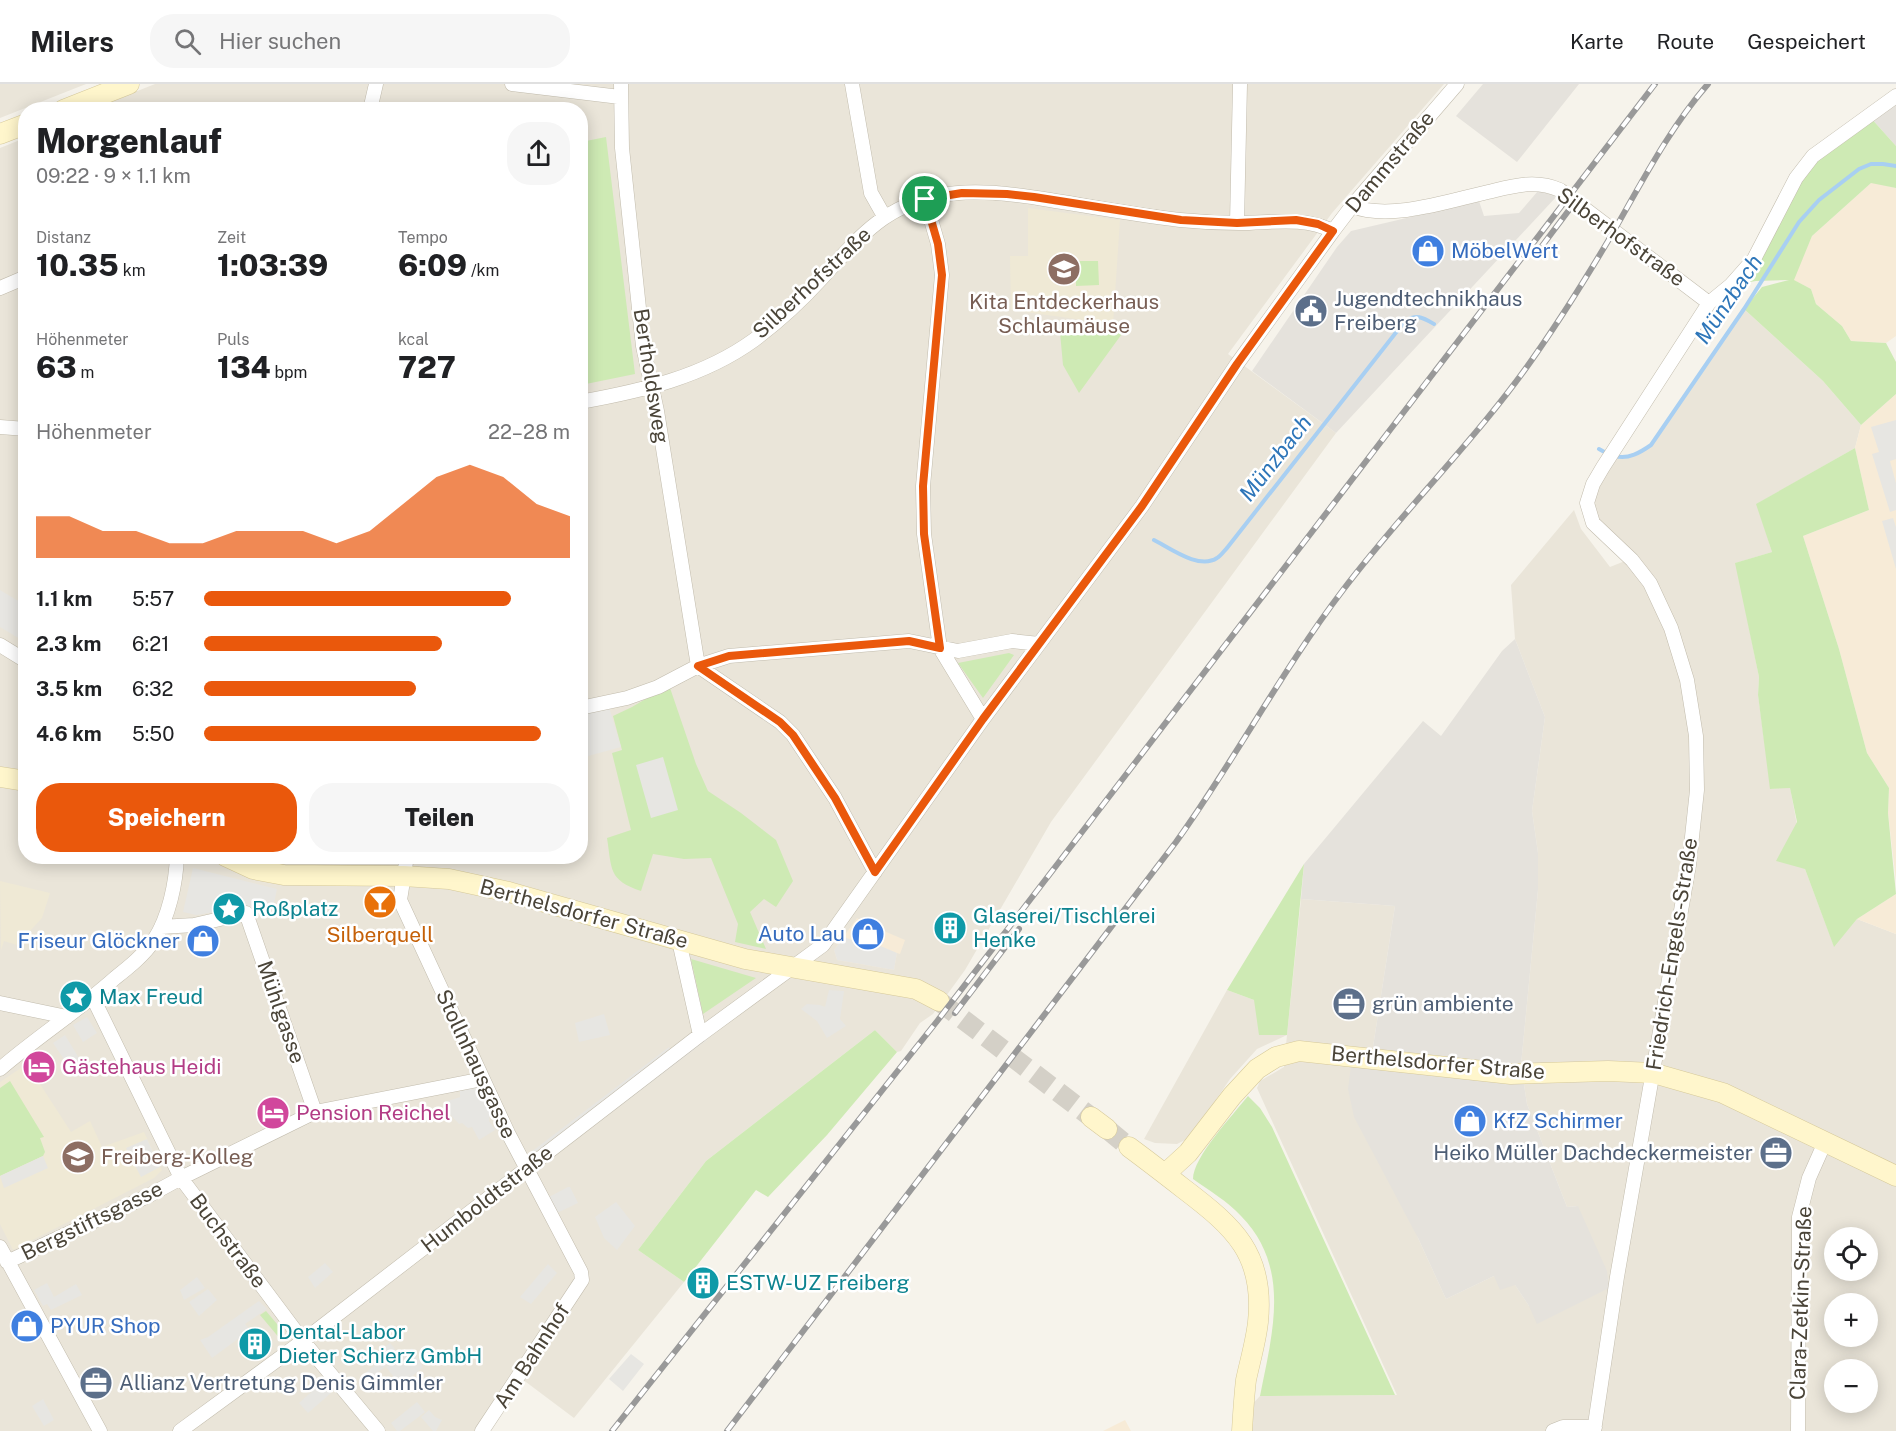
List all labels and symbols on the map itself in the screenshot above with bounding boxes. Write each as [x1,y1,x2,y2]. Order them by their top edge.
street label: Dammstraße [1340,106,1439,217]
pin [899,173,950,224]
street label: Silberhofstraße [1552,182,1690,291]
street label: Silberhofstraße [747,222,876,344]
shop icon: MöbelWert [1410,233,1446,269]
place label: MöbelWert [1451,238,1559,263]
water label: Münzbach [1689,250,1767,348]
school or university icon: Kita Entdeckerhaus Schlaumäuse [1046,251,1082,287]
place label: Jugendtechnikhaus Freiberg [1334,286,1523,335]
place label: Kita Entdeckerhaus Schlaumäuse [969,289,1159,338]
public building icon: Jugendtechnikhaus Freiberg [1293,293,1329,329]
street label: Bertholdsweg [629,307,674,445]
water label: Münzbach [1233,410,1317,506]
street label: Friedrich-Engels-Straße [1641,836,1702,1072]
street label: Berthelsdorfer Straße [477,874,691,953]
bar icon: Silberquell [362,884,398,920]
place icon: Roßplatz [211,891,247,927]
place label: Roßplatz [252,896,338,921]
place label: Glaserei/Tischlerei Henke [973,903,1156,952]
building icon: Glaserei/Tischlerei Henke [932,910,968,946]
shop icon: Auto Lau [850,916,886,952]
place label: Auto Lau [758,921,845,946]
place label: Silberquell [326,922,434,947]
shop icon: Friseur Glöckner [185,923,221,959]
place label: Friseur Glöckner [18,928,180,953]
street label: Mühlgasse [252,957,311,1066]
place icon: Max Freud [58,979,94,1015]
place label: Max Freud [99,984,203,1009]
street label: Stollnhausgasse [431,985,522,1142]
office icon: grün ambiente [1331,986,1367,1022]
place label: grün ambiente [1372,991,1514,1016]
street label: Berthelsdorfer Straße [1330,1041,1546,1084]
hotel icon: Gästehaus Heidi [21,1049,57,1085]
place label: Gästehaus Heidi [62,1054,222,1079]
hotel icon: Pension Reichel [255,1095,291,1131]
place label: Pension Reichel [296,1100,451,1125]
shop icon: KfZ Schirmer [1452,1103,1488,1139]
place label: KfZ Schirmer [1493,1108,1623,1133]
office icon: Heiko Müller Dachdeckermeister [1758,1135,1794,1171]
school or university icon: Freiberg-Kolleg [60,1139,96,1175]
street label: Humboldtstraße [416,1140,557,1258]
place label: Heiko Müller Dachdeckermeister [1433,1140,1753,1165]
place label: Freiberg-Kolleg [101,1144,254,1169]
street label: Bergstiftsgasse [17,1176,167,1266]
street label: Buchstraße [185,1189,272,1293]
street label: Clara-Zetkin-Straße [1785,1206,1816,1400]
building icon: ESTW-UZ Freiberg [685,1265,721,1301]
place label: ESTW-UZ Freiberg [726,1270,909,1295]
street label: Am Bahnhof [488,1299,575,1413]
shop icon: PYUR Shop [9,1308,45,1344]
place label: PYUR Shop [50,1313,161,1338]
place label: Dental-Labor Dieter Schierz GmbH [278,1319,482,1368]
building icon: Dental-Labor Dieter Schierz GmbH [237,1326,273,1362]
office icon: Allianz Vertretung Denis Gimmler [78,1365,114,1401]
place label: Allianz Vertretung Denis Gimmler [119,1370,444,1395]

